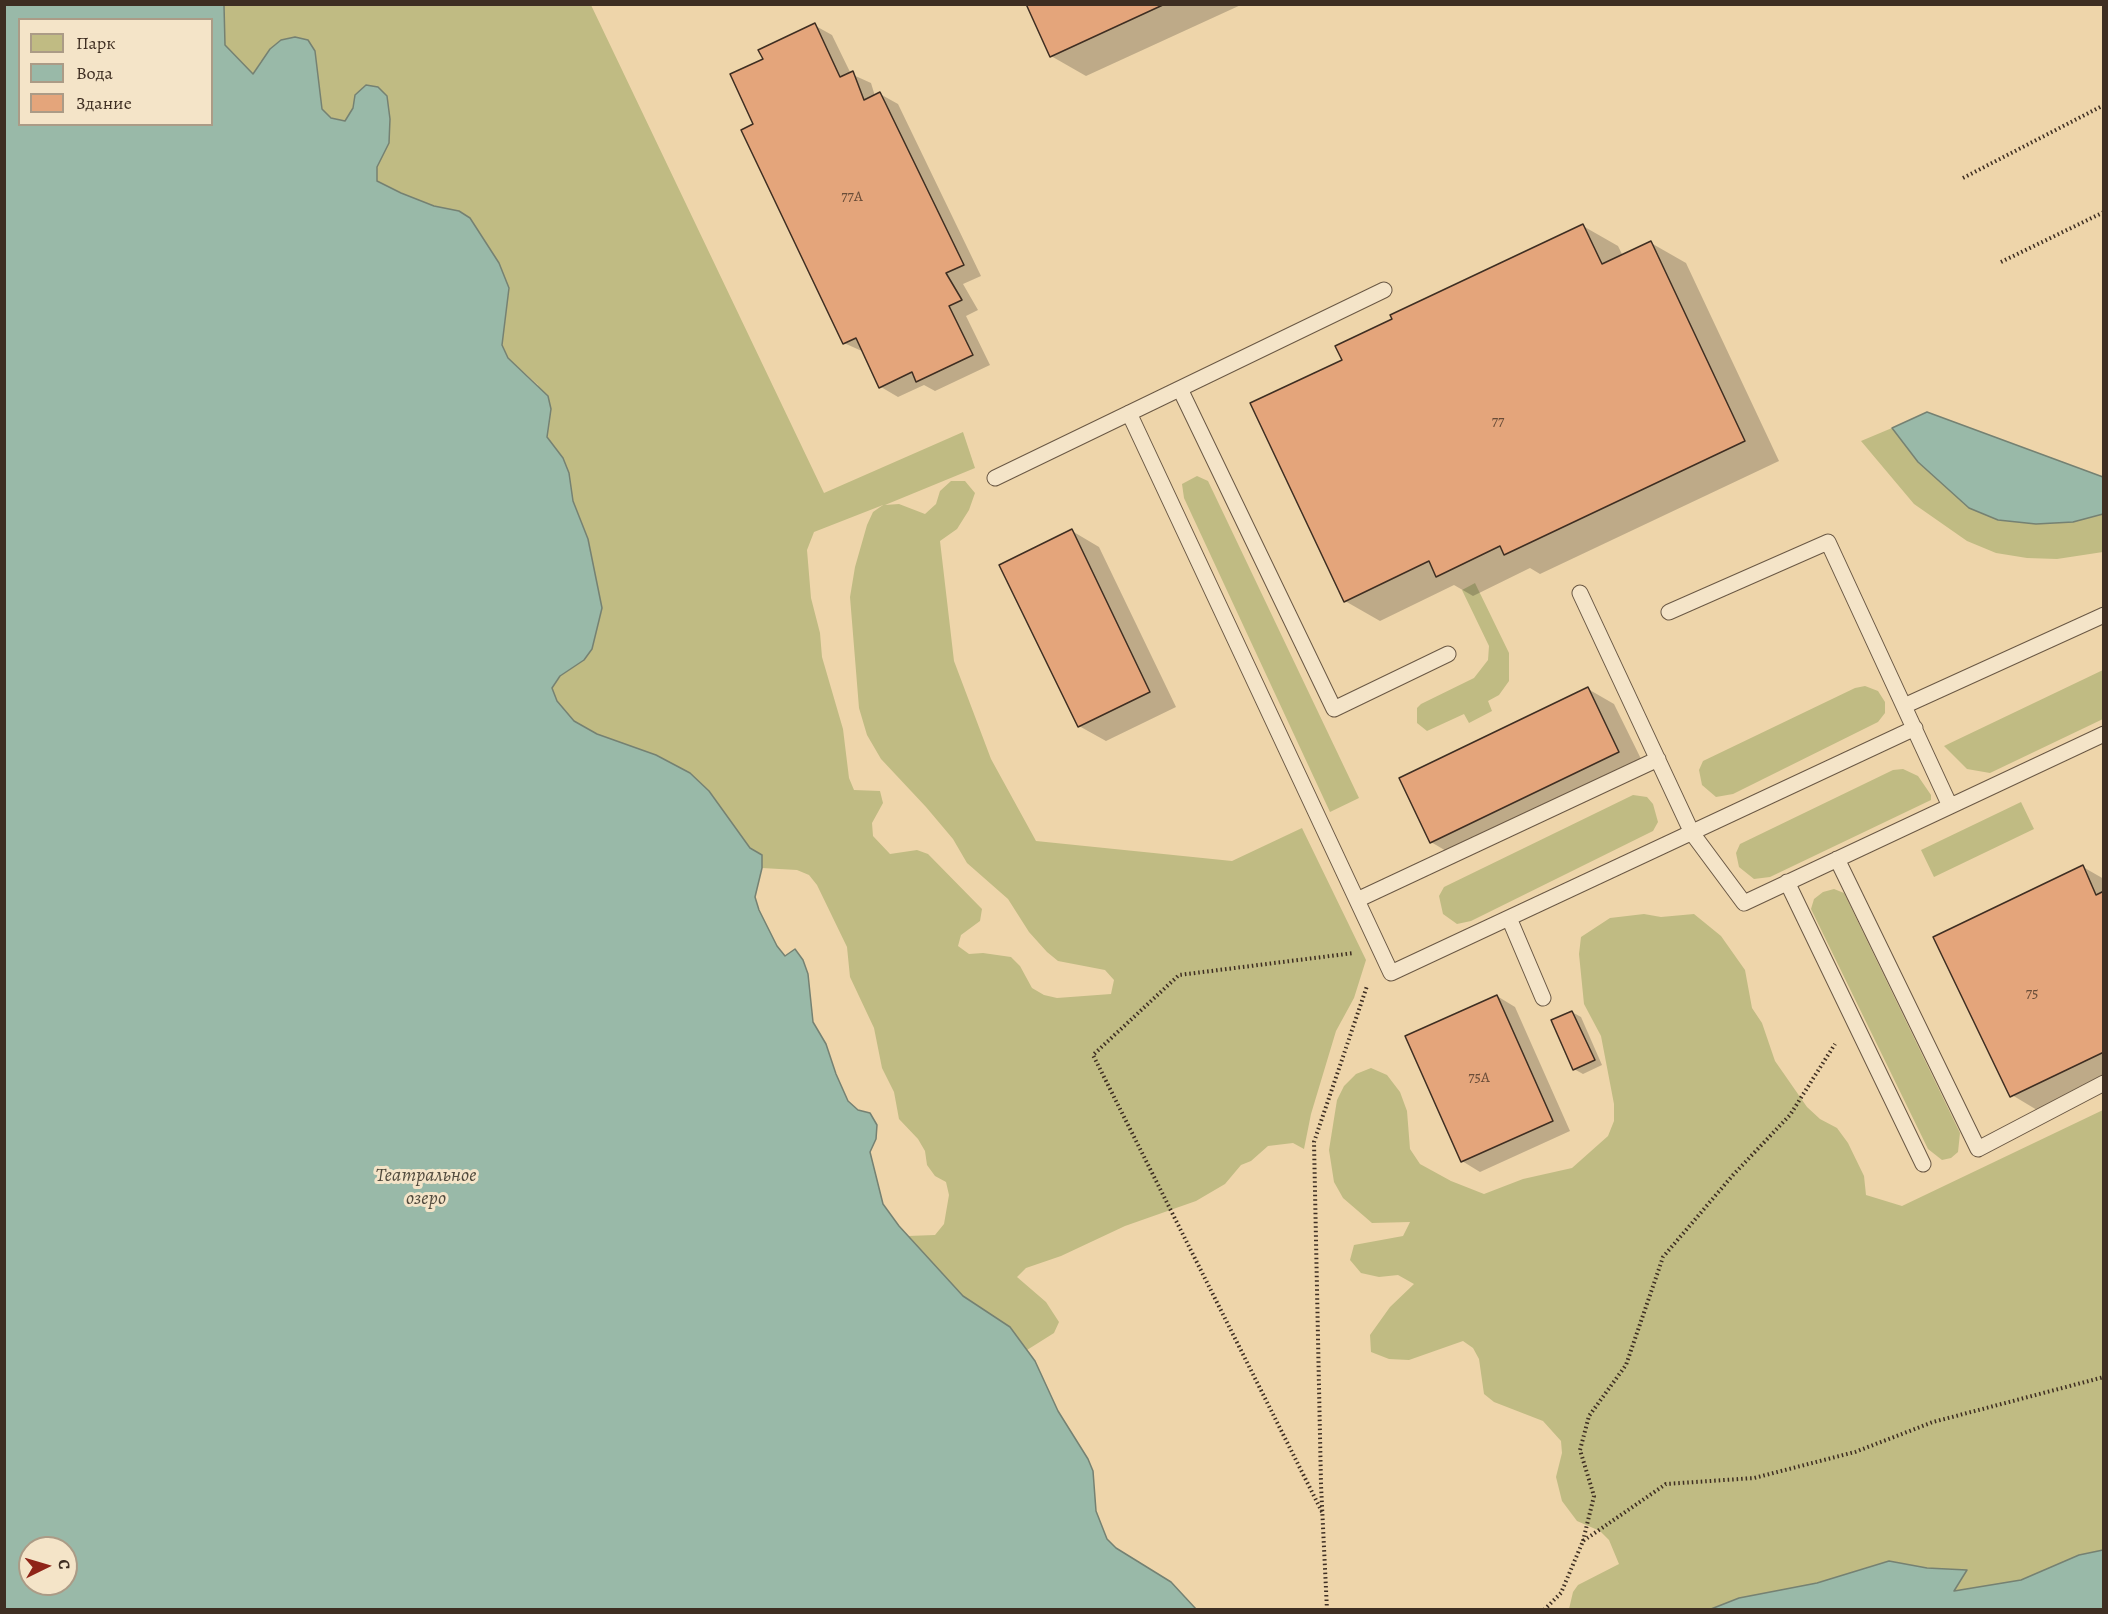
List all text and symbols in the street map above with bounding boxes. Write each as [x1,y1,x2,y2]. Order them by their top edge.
legend [18,18,213,126]
text: Парк [76,31,116,55]
text: Вода [76,61,113,85]
text: Здание [76,91,132,115]
house number: 77А [841,188,863,206]
house number: 77 [1492,413,1504,431]
house number: 75 [2026,985,2038,1003]
house number: 75А [1468,1069,1490,1087]
water label: Театральное озеро [376,1164,476,1211]
north arrow [18,1536,78,1596]
text: С [53,1559,75,1570]

